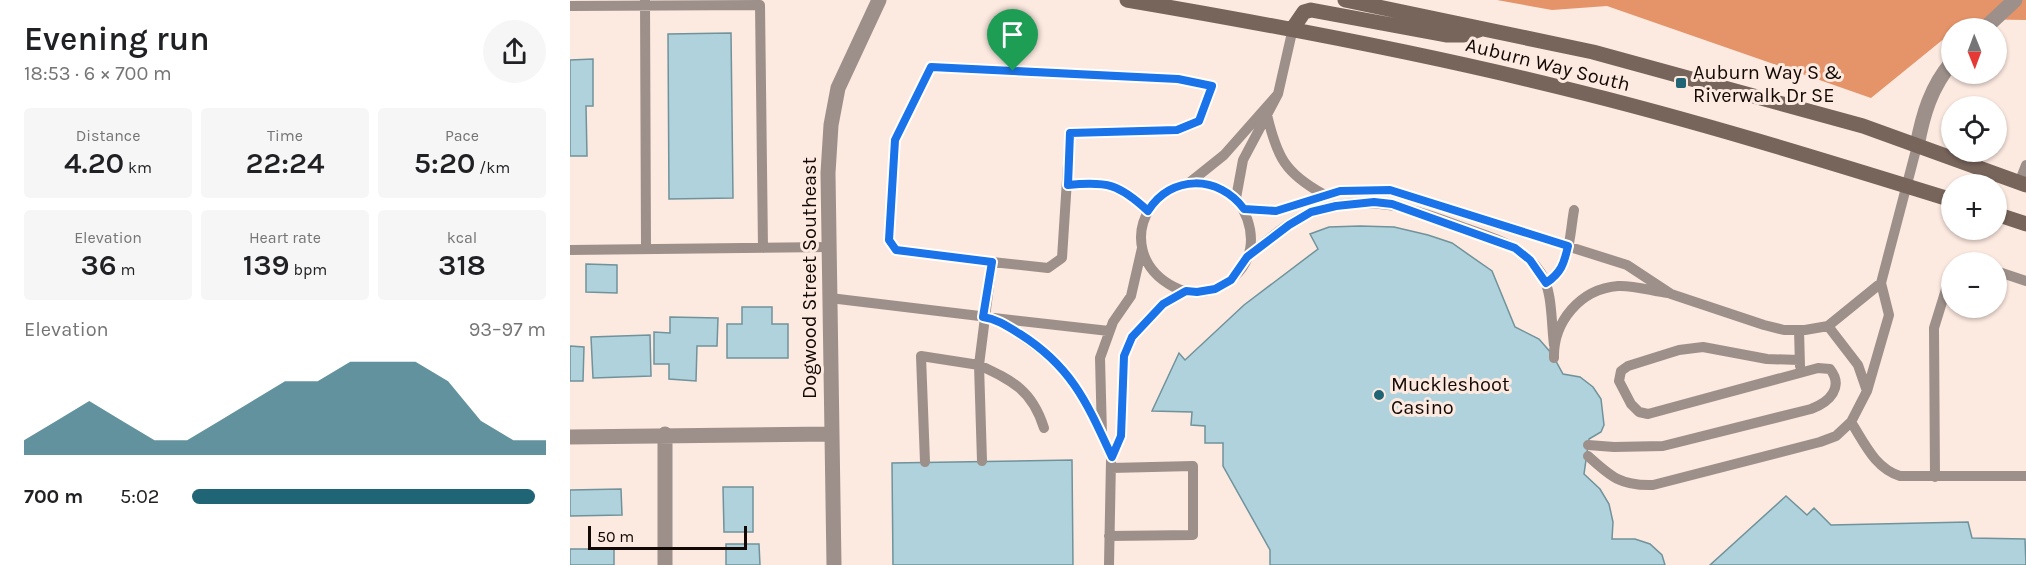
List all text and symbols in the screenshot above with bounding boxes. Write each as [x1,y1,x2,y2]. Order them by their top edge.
pin [987,9,1038,71]
icon: arrive [996,18,1029,51]
north arrow [1941,18,2007,84]
map controls [1941,18,2007,318]
text: Evening run [24,20,210,58]
button: share [483,20,546,83]
street label: Auburn Way South [1463,33,1632,96]
place label: Auburn Way S & Riverwalk Dr SE [1693,61,1842,107]
text: 18:53 · 6 × 700 m [24,62,172,85]
marker: Auburn Way S & Riverwalk Dr SE [1674,76,1688,90]
button: locate [1941,96,2007,162]
text: Distance [76,126,140,145]
text: Time [267,126,303,145]
text: Pace [445,126,479,145]
text: 4.20 [64,145,124,181]
text: 22:24 [245,145,325,181]
text: 5:20 [414,145,475,181]
street label: Dogwood Street Southeast [798,157,821,399]
text: km [124,158,152,177]
text: /km [475,158,510,177]
button: + [1941,174,2007,240]
text: Elevation [74,228,142,247]
text: Heart rate [249,228,321,247]
text: kcal [447,228,477,247]
text: 36 [80,247,117,283]
text: 139 [243,247,290,283]
text: 318 [438,247,486,283]
button: − [1941,252,2007,318]
text: m [117,260,136,279]
text: bpm [290,260,327,279]
text: Elevation [24,318,109,341]
text: 93–97 m [469,318,546,341]
place label: Muckleshoot Casino [1391,373,1510,419]
marker: Muckleshoot Casino [1372,388,1386,402]
text: 700 m [24,485,83,508]
text: 5:02 [120,485,159,508]
scale bar [588,523,747,550]
text: 50 m [597,527,634,546]

